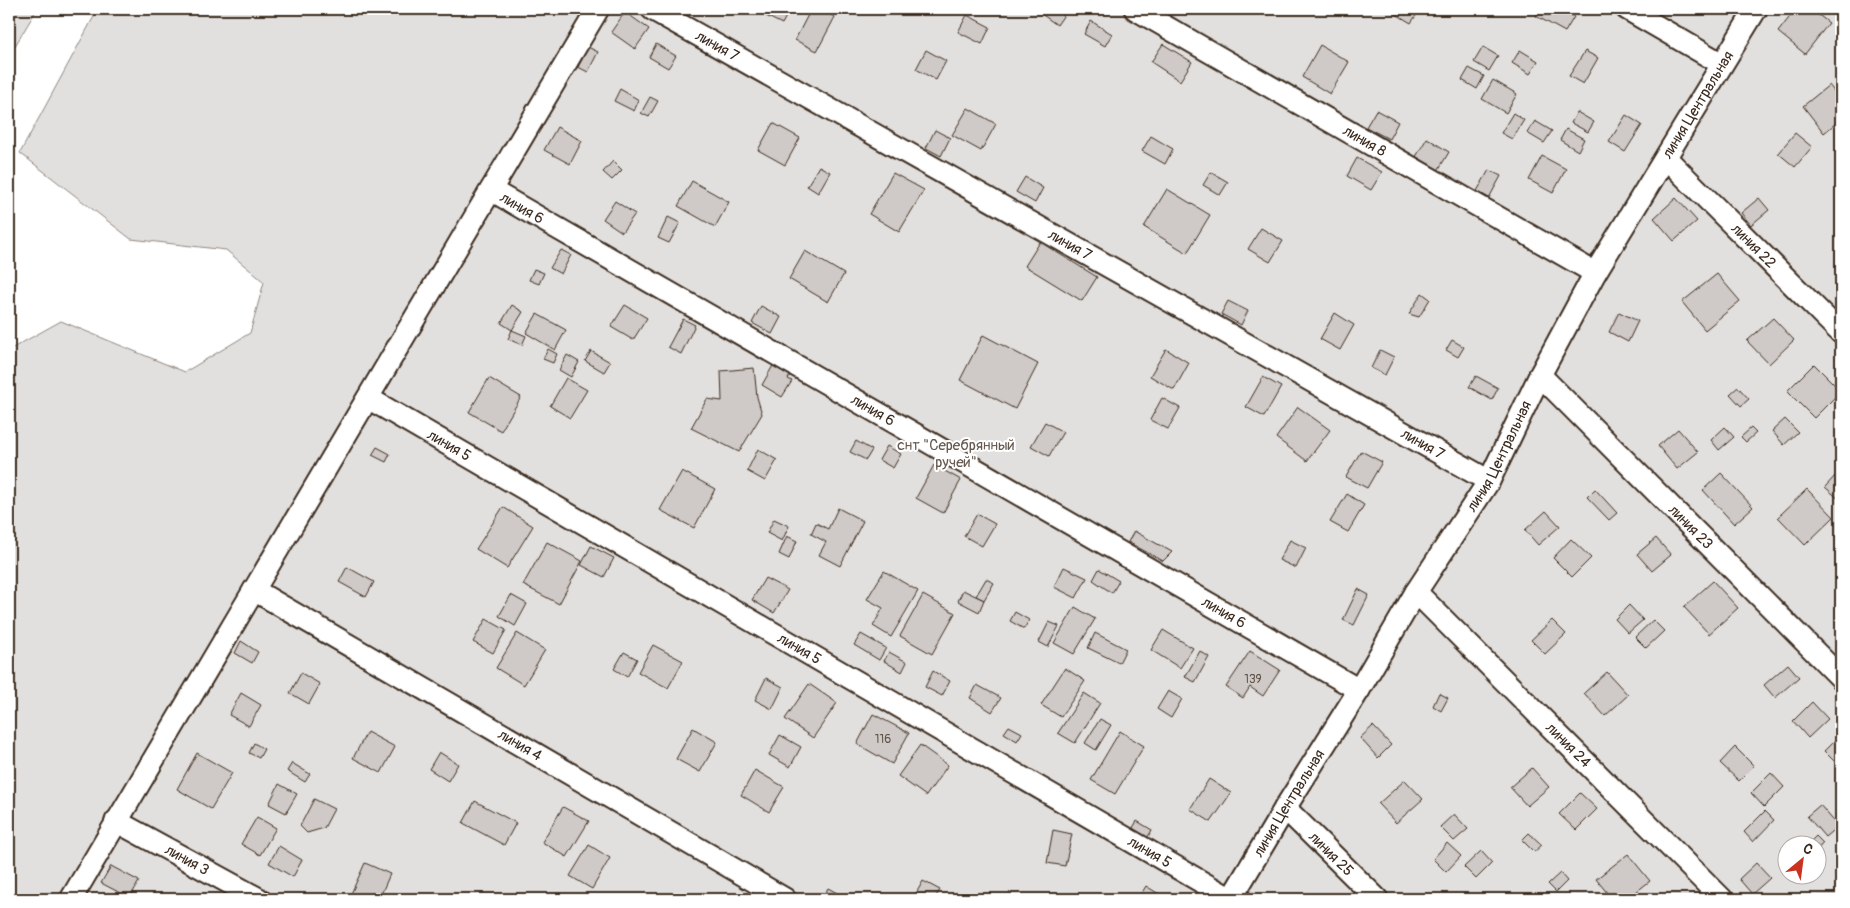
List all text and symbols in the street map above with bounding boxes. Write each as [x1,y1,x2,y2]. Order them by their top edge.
street label: линия 7 [692,26,742,66]
street label: линия Центральная [1658,48,1738,162]
street label: линия 8 [1340,121,1390,161]
street label: линия 6 [496,188,547,229]
street label: линия 22 [1727,220,1780,273]
street label: линия 7 [1045,225,1095,265]
street label: линия 6 [847,390,898,431]
street label: линия Центральная [1462,398,1536,515]
street label: линия 7 [1397,424,1448,464]
street label: линия 5 [424,426,474,466]
park label: снт "Серебрянный ручей" [897,436,1015,472]
street label: линия 23 [1664,501,1717,554]
street label: линия 6 [1198,593,1249,633]
street label: линия 5 [774,629,824,669]
house number: 139 [1244,672,1262,687]
street label: линия 24 [1542,719,1595,772]
street label: линия 4 [495,725,546,766]
house number: 116 [875,732,891,747]
street label: линия Центральная [1249,746,1329,860]
street label: линия 25 [1304,828,1357,880]
street label: линия 5 [1124,832,1175,872]
north arrow [1778,836,1828,886]
text: С [1800,840,1816,859]
street label: линия 3 [161,841,212,880]

